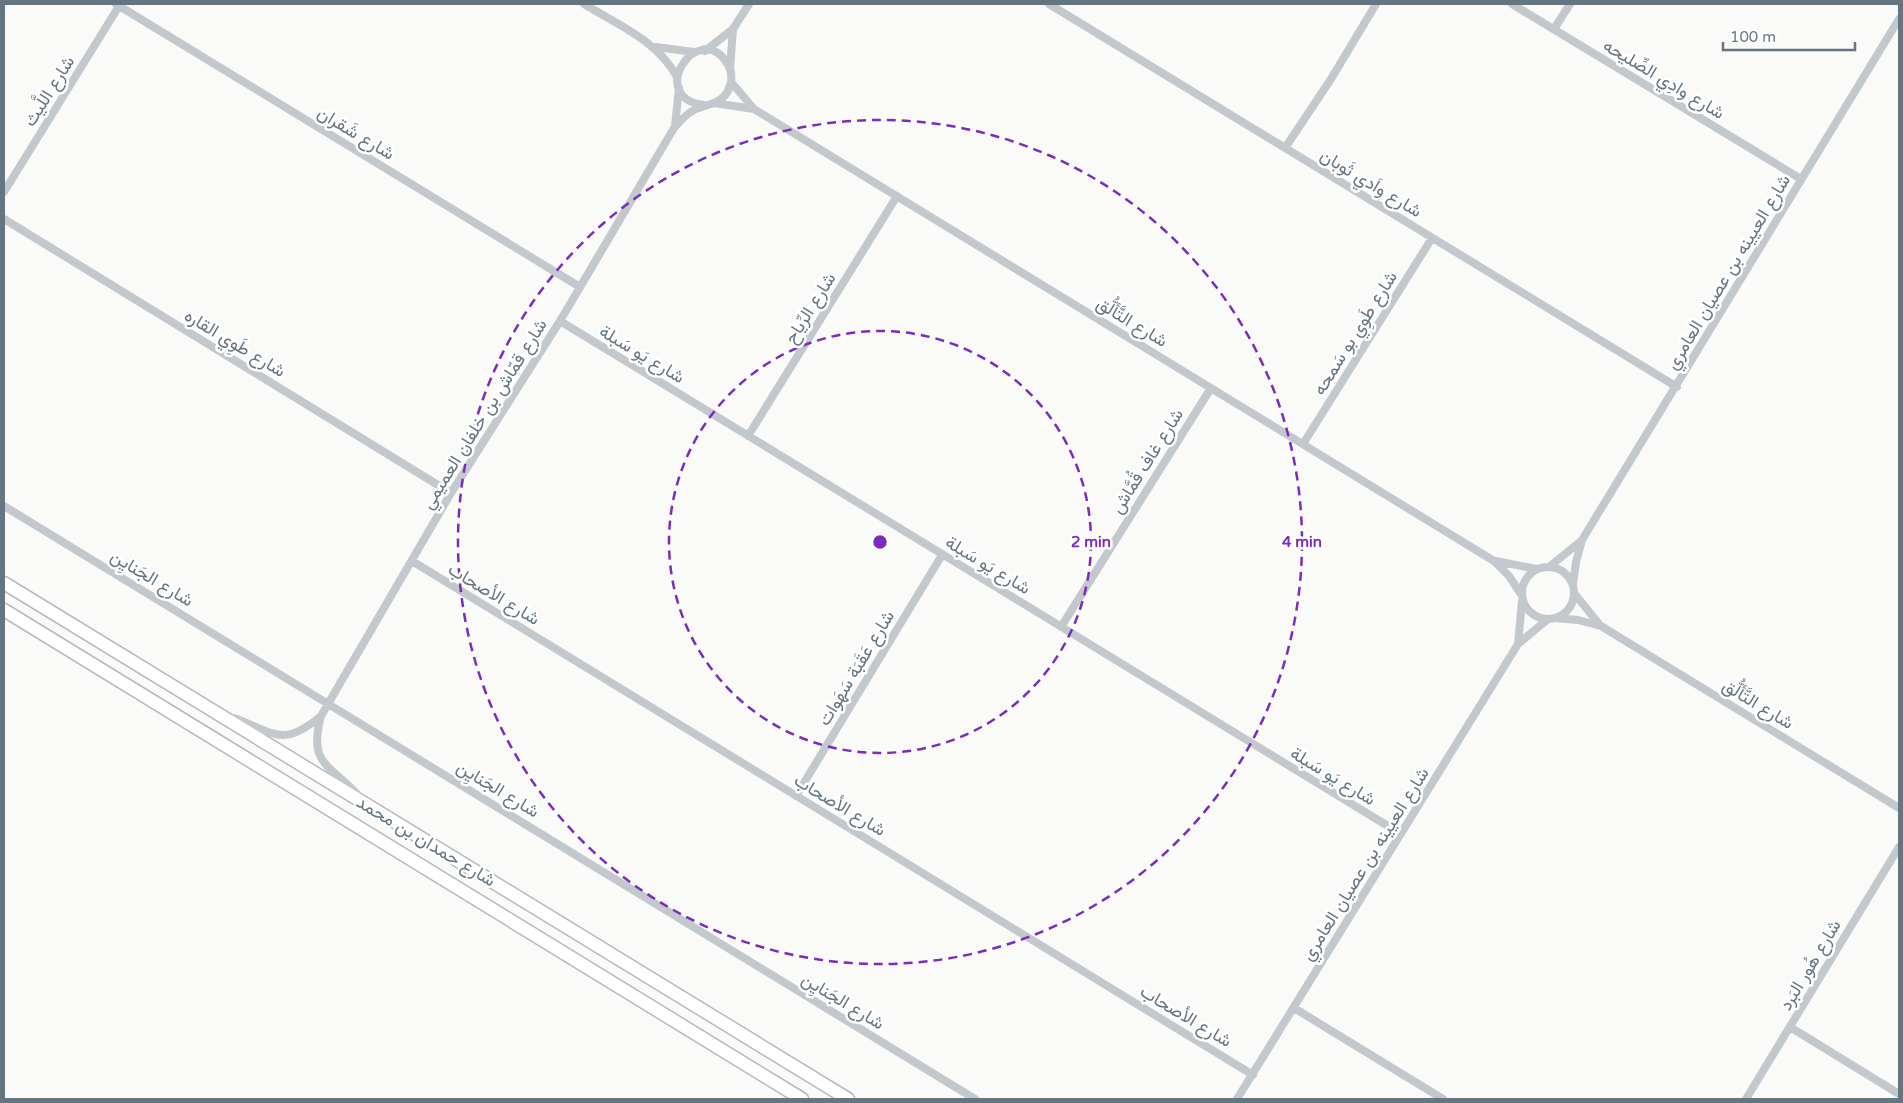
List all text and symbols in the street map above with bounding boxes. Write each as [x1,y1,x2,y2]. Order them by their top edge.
scale bar [1723,20,1856,52]
text: 100 m [1730,28,1776,46]
street label: شارع وادِي الصِّليحه [1597,34,1729,127]
street label: شارع اللَّيث [16,50,80,131]
street label: شارع شَقران [313,101,399,165]
street label: شارع واَدي ثَوبان [1314,144,1426,225]
street label: شارع العيينه بن عصيان العامري [1661,170,1799,376]
street label: شارع طَوِي بو سَمحه [1308,267,1405,401]
street label: شارع الرِّياح [780,268,841,348]
street label: شارع التَّألُّق [1092,289,1174,353]
street label: شارع طَوِي القاره [178,304,290,385]
street label: شارع قمّاش بن خلفان العميمي [416,315,555,515]
street label: شارع يَو سَبلة [595,320,689,389]
street label: شارع غاف قُمَّاش [1104,403,1189,518]
street label: شارع يَو سَبلة [941,531,1035,600]
centre of rings [871,533,889,551]
text: 2 min [1071,533,1111,551]
text: 4 min [1282,533,1322,551]
street label: شارع الجَنايِن [105,545,197,614]
street label: شارع الأصحاب [444,558,544,631]
street label: شارع عَقَبَة سَهَوات [813,606,900,730]
street label: شارع التَّألُّق [1718,671,1800,735]
street label: شارع يَو سَبلة [1286,742,1380,811]
street label: شارع الجَنايِن [451,756,543,825]
street label: شارع العيينه بن عصيان العامري [1296,763,1437,967]
street label: شارع الأصحاب [790,769,890,842]
street label: شارع حمدان بن محمد [352,791,500,892]
street label: شارع هُور البَرد [1774,916,1847,1015]
street label: شارع الجَنايِن [796,968,888,1037]
street label: شارع الأصحاب [1136,980,1236,1053]

